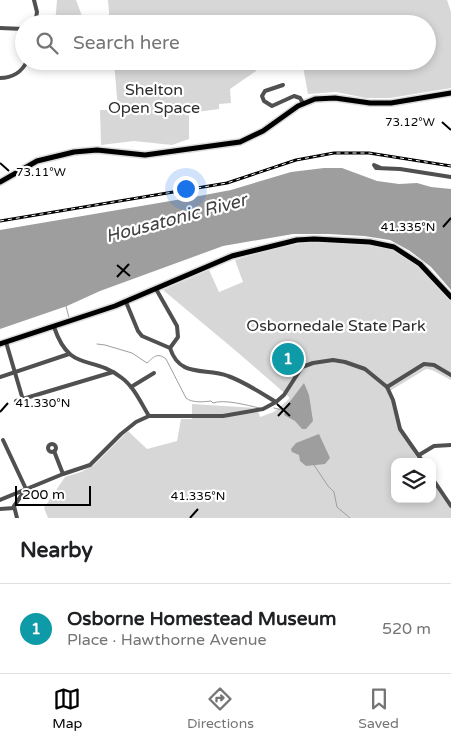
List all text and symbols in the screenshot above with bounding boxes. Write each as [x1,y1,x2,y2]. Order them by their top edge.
search box [15,15,436,70]
icon: search [33,29,61,57]
text: Search here [73,32,180,54]
park label: Shelton Open Space [108,80,200,118]
text: 73.12°W [385,115,435,129]
text: 73.11°W [16,165,66,179]
your location [173,176,199,202]
water label: Housatonic River [103,188,251,247]
text: 41.335°N [381,220,435,234]
park label: Osbornedale State Park [246,316,426,336]
pin: 1 [272,340,304,378]
text: 41.330°N [16,396,70,410]
map controls [391,458,436,503]
button: layers [391,458,436,503]
scale bar [15,483,91,506]
text: 200 m [22,486,65,503]
text: 41.335°N [171,489,225,503]
text: Nearby [20,538,93,563]
text: Osborne Homestead Museum [67,608,336,630]
text: 1 [31,619,41,639]
text: 520 m [382,619,431,639]
text: Place · Hawthorne Avenue [67,630,267,650]
tab: Map [52,685,82,732]
tab: Directions [187,685,254,732]
tab: Saved [358,685,399,732]

